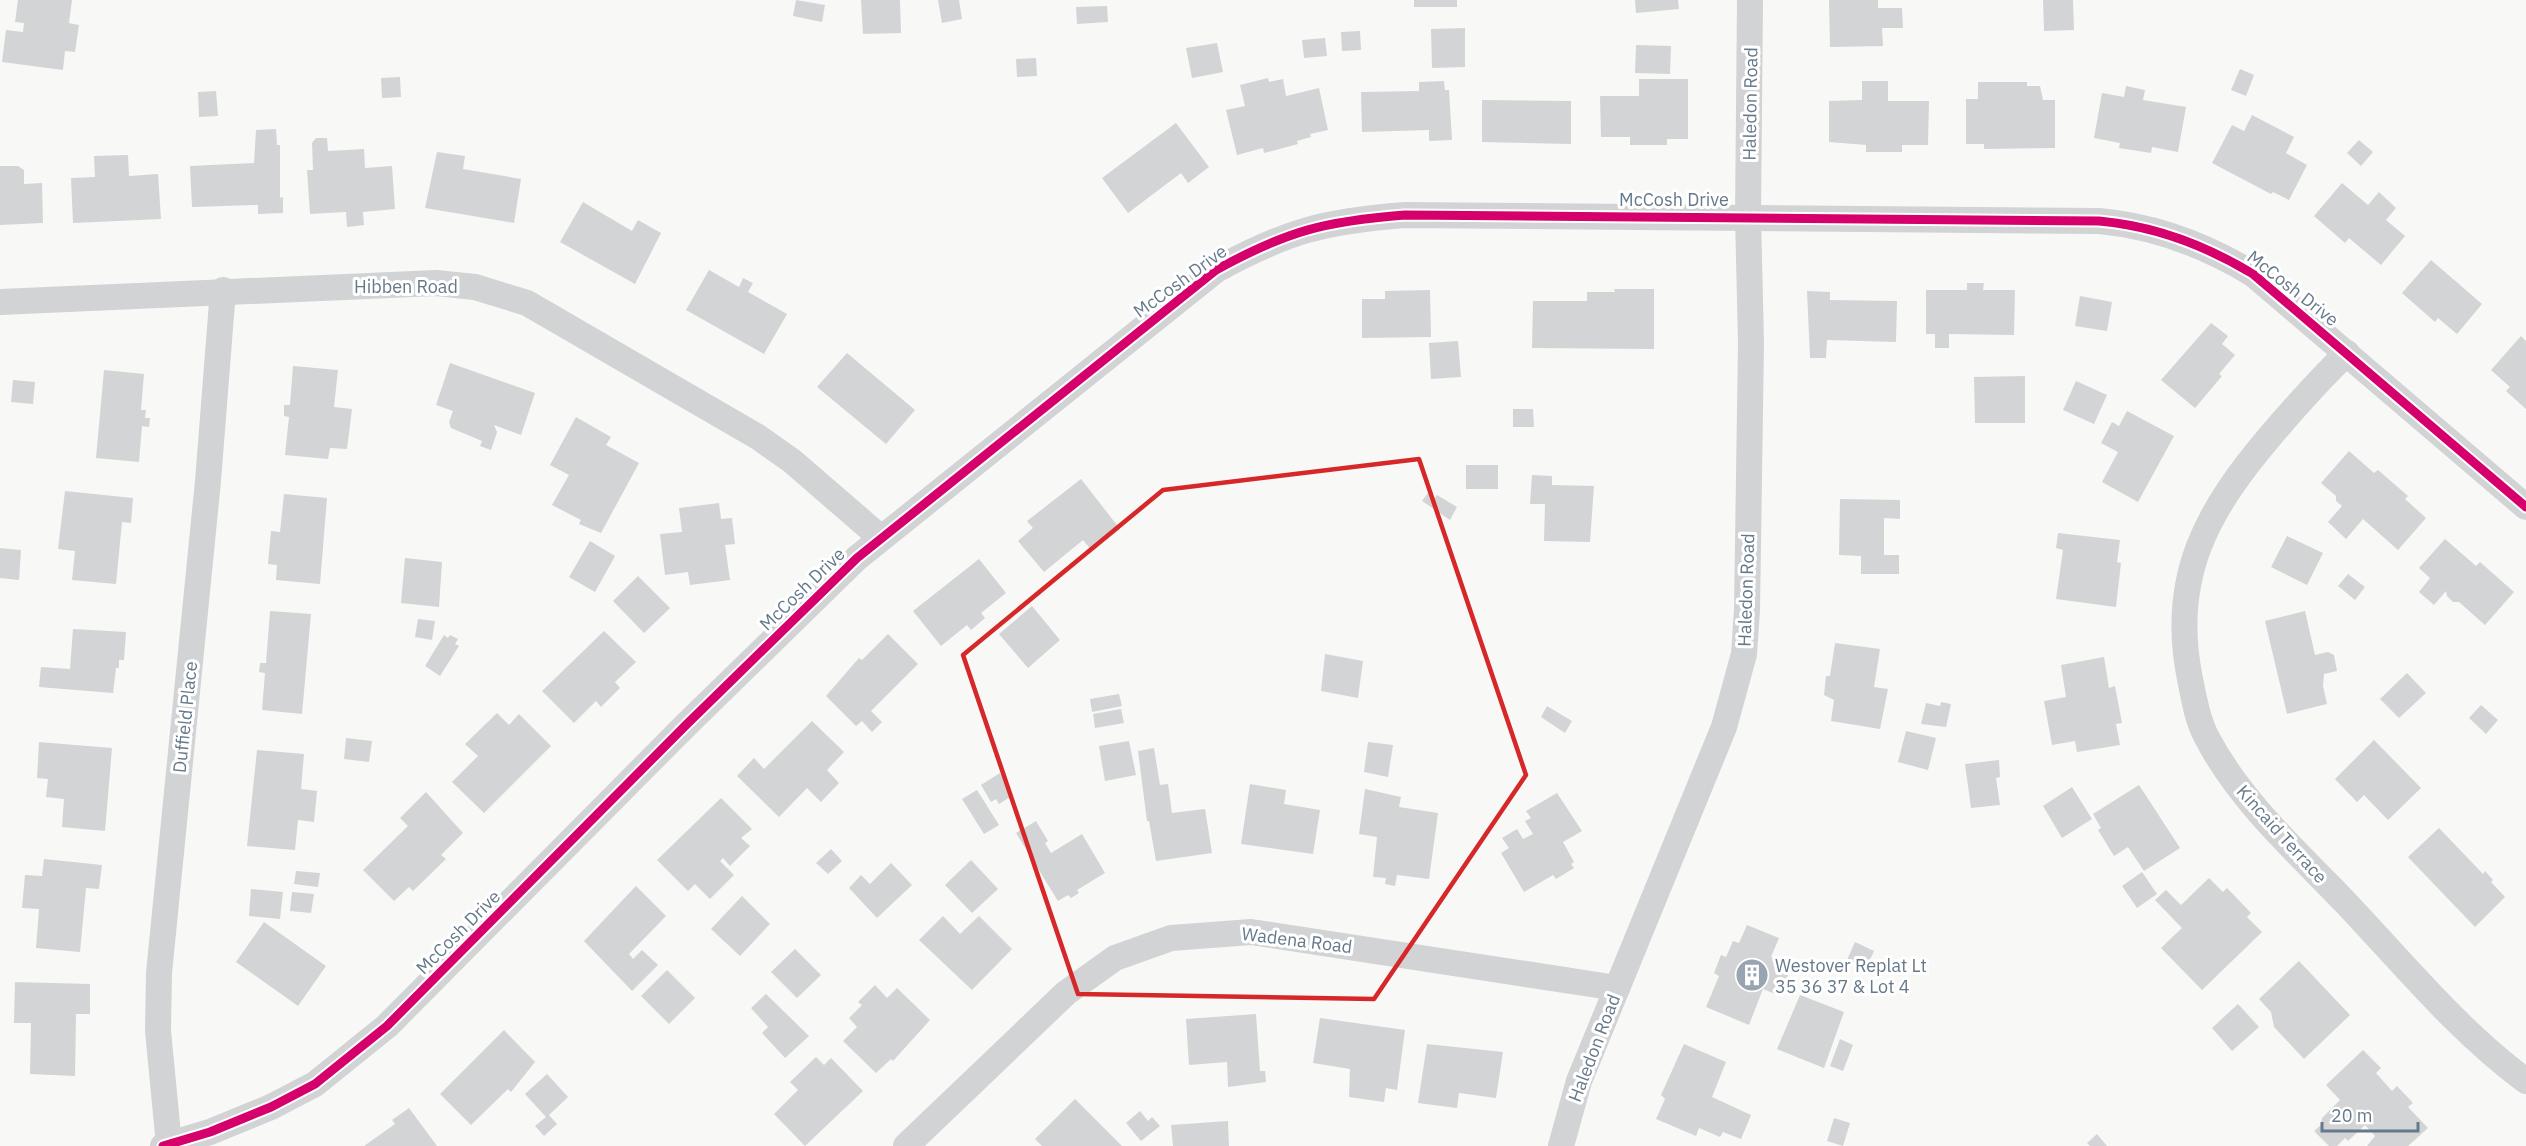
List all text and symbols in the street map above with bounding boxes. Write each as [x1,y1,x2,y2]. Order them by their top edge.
street label: Haledon Road [1738,47,1762,161]
street label: McCosh Drive [1619,188,1729,211]
street label: McCosh Drive [1129,239,1231,323]
street label: McCosh Drive [2243,245,2343,331]
street label: Hibben Road [354,275,458,298]
street label: Haledon Road [1733,533,1759,647]
street label: McCosh Drive [754,542,850,635]
street label: Duffield Place [168,660,202,774]
street label: Kincaid Terrace [2232,780,2332,888]
street label: McCosh Drive [411,885,505,979]
street label: Wadena Road [1240,922,1354,958]
place label: Westover Replat Lt 35 36 37 & Lot 4 [1775,954,1927,998]
building icon: Westover Replat Lt 35 36 37 & Lot 4 [1734,957,1770,993]
street label: Haledon Road [1563,991,1625,1105]
scale bar [2322,1095,2418,1133]
text: 20 m [2331,1104,2373,1127]

